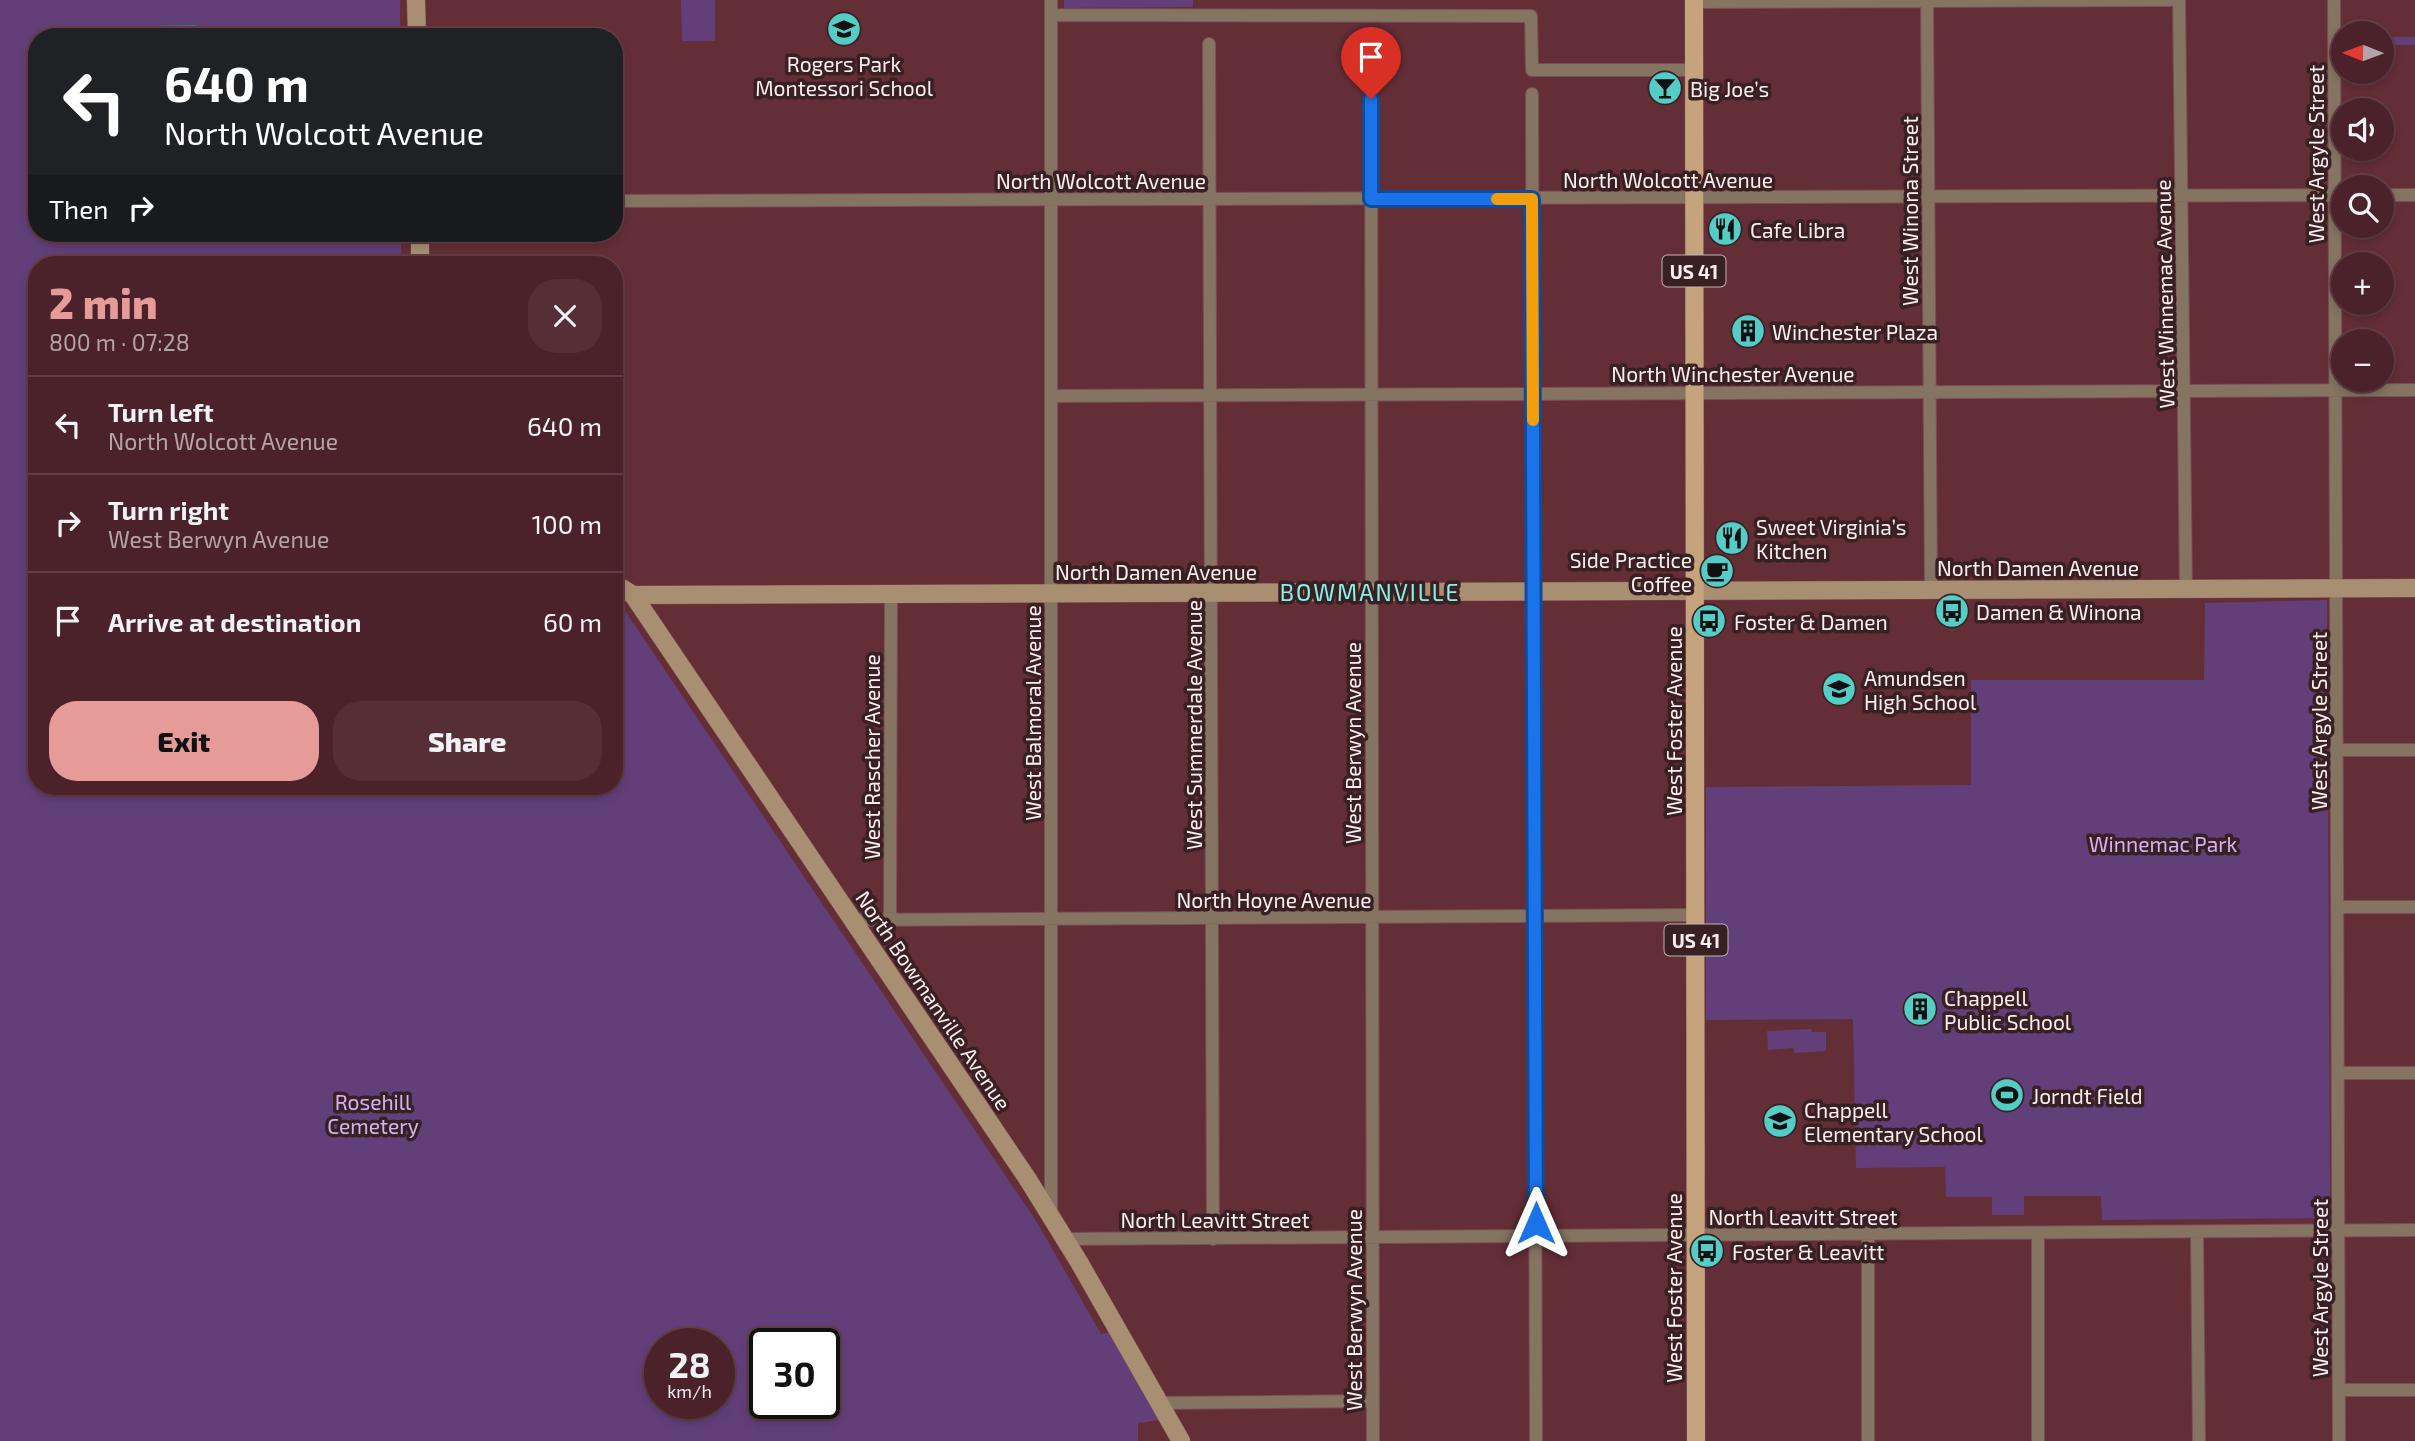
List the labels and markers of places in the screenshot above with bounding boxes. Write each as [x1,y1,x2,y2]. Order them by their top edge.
school or university icon: Rogers Park Montessori School [825,10,863,48]
pin [1341,27,1401,99]
place label: Rogers Park Montessori School [755,51,934,100]
bar icon: Big Joe’s [1646,69,1684,107]
place label: Big Joe’s [1690,76,1769,101]
restaurant icon: Cafe Libra [1706,210,1744,248]
place label: Cafe Libra [1750,217,1845,242]
building icon: Winchester Plaza [1729,312,1767,350]
place label: Winchester Plaza [1772,319,1938,344]
place label: Sweet Virginia’s Kitchen [1756,514,1906,563]
restaurant icon: Sweet Virginia’s Kitchen [1713,519,1751,557]
place label: Side Practice Coffee [1570,547,1692,596]
cafe icon: Side Practice Coffee [1698,552,1736,590]
bus stop icon: Damen & Winona [1933,592,1971,630]
place label: Damen & Winona [1976,599,2142,624]
bus stop icon: Foster & Damen [1690,602,1728,640]
place label: Foster & Damen [1734,609,1888,634]
place label: Amundsen High School [1864,665,1977,714]
school or university icon: Amundsen High School [1820,670,1858,708]
place label: Chappell Public School [1944,985,2072,1034]
building icon: Chappell Public School [1901,990,1939,1028]
sports icon: Jorndt Field [1988,1076,2026,1114]
place label: Jorndt Field [2032,1083,2142,1108]
place label: Chappell Elementary School [1804,1097,1984,1146]
school or university icon: Chappell Elementary School [1761,1102,1799,1140]
bus stop icon: Foster & Leavitt [1688,1232,1726,1270]
place label: Foster & Leavitt [1732,1239,1884,1264]

